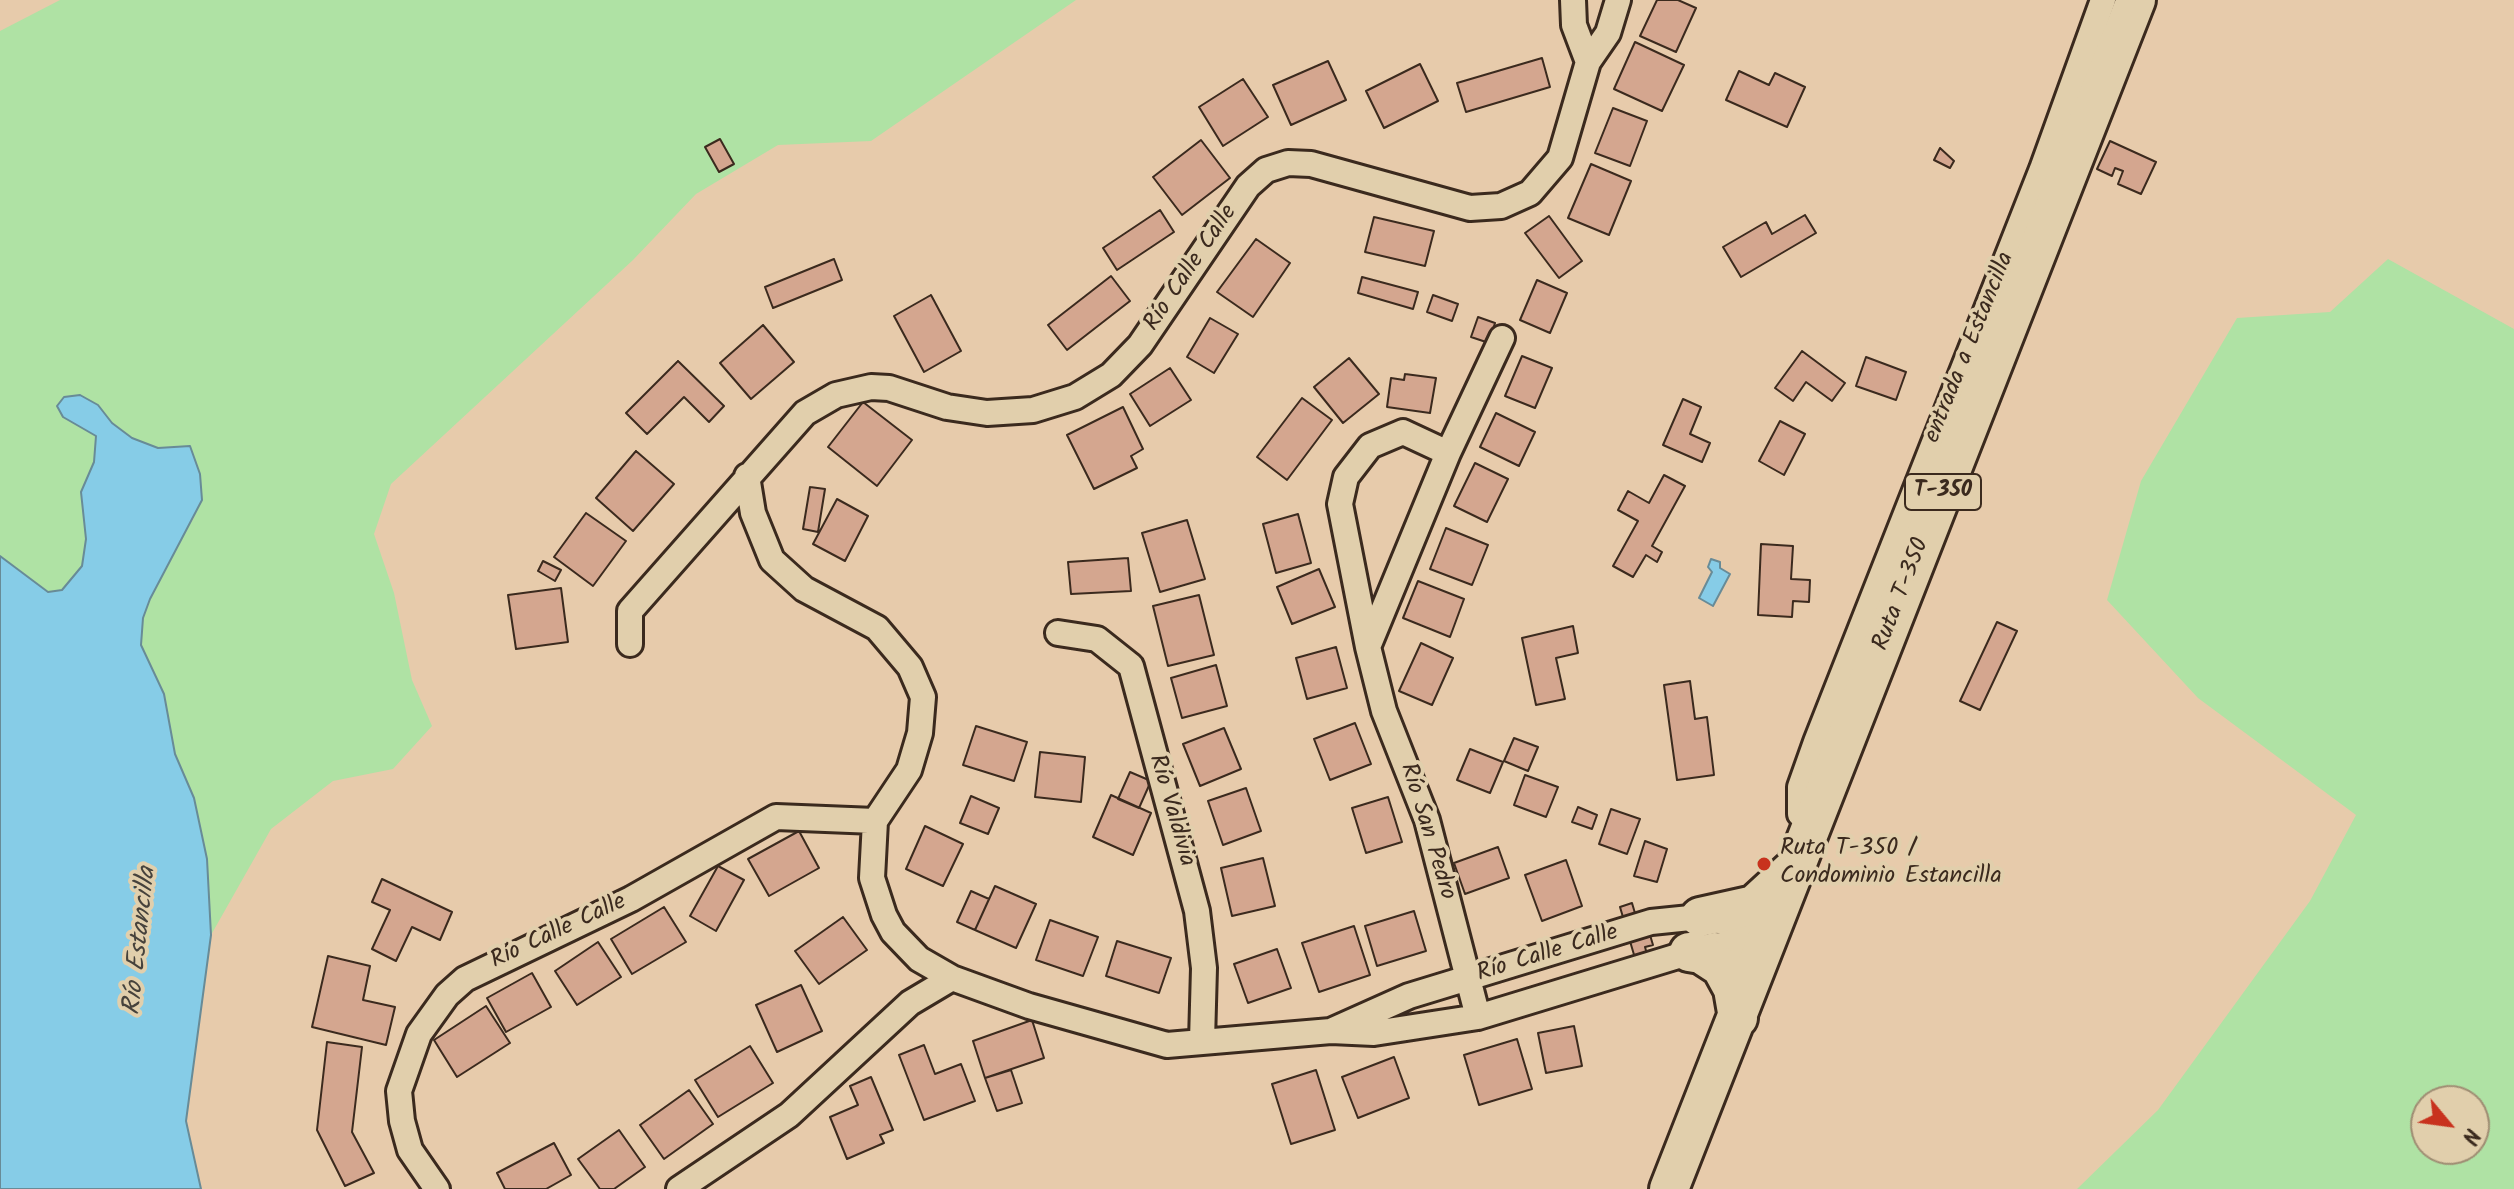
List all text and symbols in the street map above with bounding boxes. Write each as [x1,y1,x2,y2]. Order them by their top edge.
street label: Río Calle Calle [1139,200,1245,338]
street label: entrada a Estancilla [1920,249,2022,447]
road number: T-350 [1905,474,1981,510]
street label: Ruta T-350 [1868,535,1938,655]
street label: Río Valdivia [1140,752,1200,870]
street label: Río San Pedro [1392,760,1460,904]
place label: Ruta T-350 / Condominio Estancilla [1780,836,2002,892]
marker: Ruta T-350 / Condominio Estancilla [1755,855,1773,873]
water label: Río Estancilla [119,865,165,1017]
street label: Río Calle Calle [487,889,631,977]
street label: Río Calle Calle [1474,920,1622,990]
north arrow [2410,1085,2490,1165]
text: N [2451,1121,2488,1150]

